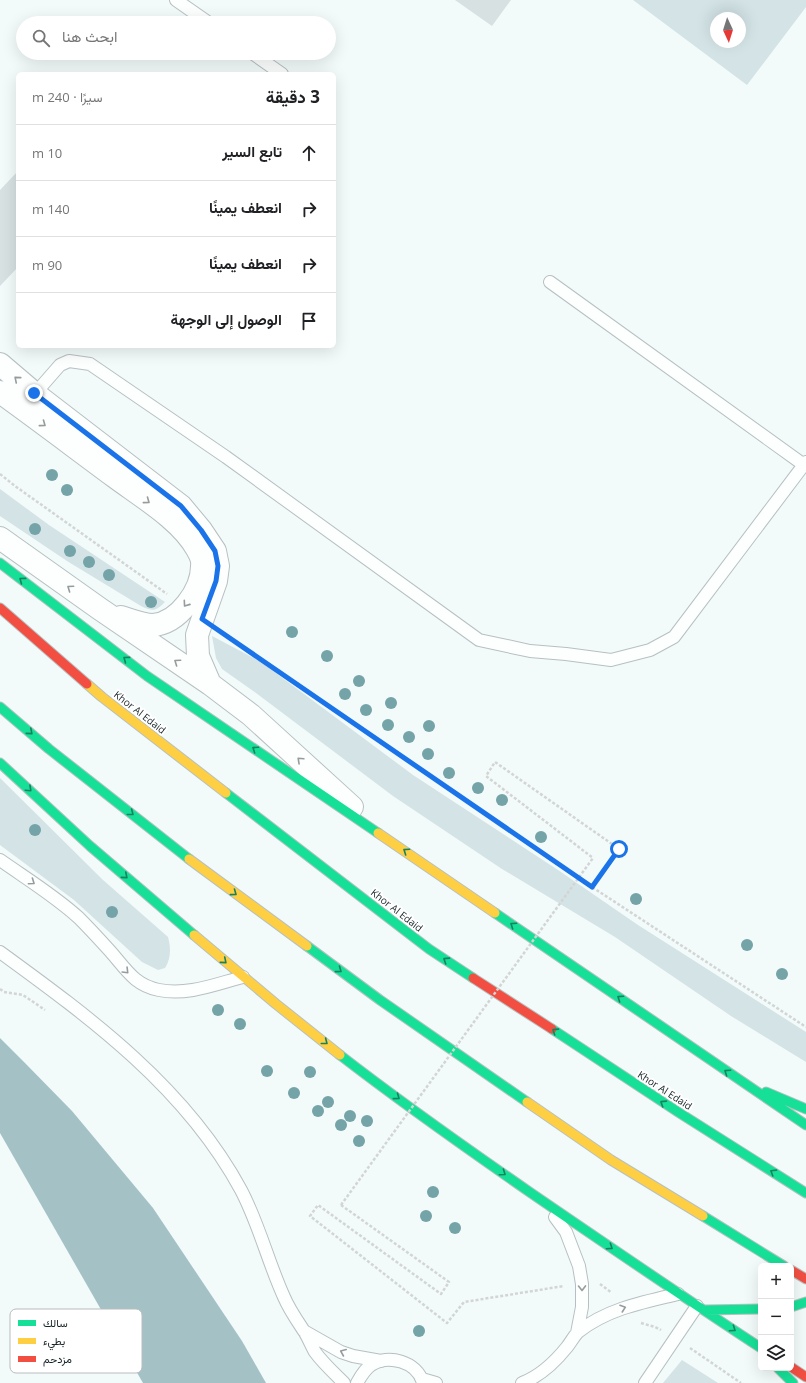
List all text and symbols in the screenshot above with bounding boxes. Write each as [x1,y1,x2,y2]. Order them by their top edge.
north arrow [710,12,746,48]
search box [16,16,336,60]
text: ابحث هنا [62,26,117,46]
icon: search [30,27,52,49]
text: 3 دقيقة [266,85,320,108]
text: سيرًا · 240 m [32,88,102,106]
text: تابع السير [222,141,282,161]
icon: ahead [298,142,320,164]
text: 10 m [32,144,62,162]
text: انعطف يمينًا [209,197,282,217]
icon: right [298,198,320,220]
text: 140 m [32,200,70,218]
text: انعطف يمينًا [209,253,282,273]
icon: right [298,254,320,276]
text: 90 m [32,256,62,274]
text: الوصول إلى الوجهة [171,309,282,329]
icon: arrive [298,310,320,332]
one-way arrow [14,376,22,383]
route end [25,384,43,402]
one-way arrow [38,419,45,426]
one-way arrow [143,496,150,503]
one-way arrow [20,578,27,585]
one-way arrow [67,585,74,592]
one-way arrow [183,600,191,607]
one-way arrow [123,657,130,664]
one-way arrow [174,659,181,667]
street label: Khor Al Edaid [111,687,169,737]
one-way arrow [25,728,32,735]
one-way arrow [253,747,260,754]
one-way arrow [297,757,305,765]
one-way arrow [24,785,31,792]
one-way arrow [127,809,134,816]
route start [610,840,628,858]
one-way arrow [403,849,410,856]
one-way arrow [120,872,128,879]
one-way arrow [28,877,35,885]
street label: Khor Al Edaid [368,885,426,935]
one-way arrow [229,888,236,895]
one-way arrow [510,922,517,930]
one-way arrow [219,956,227,963]
one-way arrow [443,957,450,965]
one-way arrow [334,965,341,972]
one-way arrow [121,966,129,974]
one-way arrow [617,995,624,1003]
one-way arrow [552,1029,559,1036]
one-way arrow [321,1038,328,1045]
street label: Khor Al Edaid [635,1067,695,1113]
one-way arrow [724,1069,731,1077]
one-way arrow [393,1092,400,1099]
one-way arrow [660,1100,667,1108]
one-way arrow [499,1168,506,1176]
one-way arrow [770,1170,777,1177]
one-way arrow [606,1242,613,1250]
map controls [758,1263,794,1371]
button: + [758,1263,794,1299]
one-way arrow [578,1285,586,1291]
button: − [758,1299,794,1335]
one-way arrow [620,1304,627,1312]
legend [10,1309,142,1373]
text: سالك [43,1315,68,1330]
one-way arrow [728,1324,735,1331]
text: بطيء [43,1333,65,1351]
button: layers [758,1335,794,1371]
one-way arrow [340,1348,347,1356]
text: مزدحم [43,1351,72,1367]

